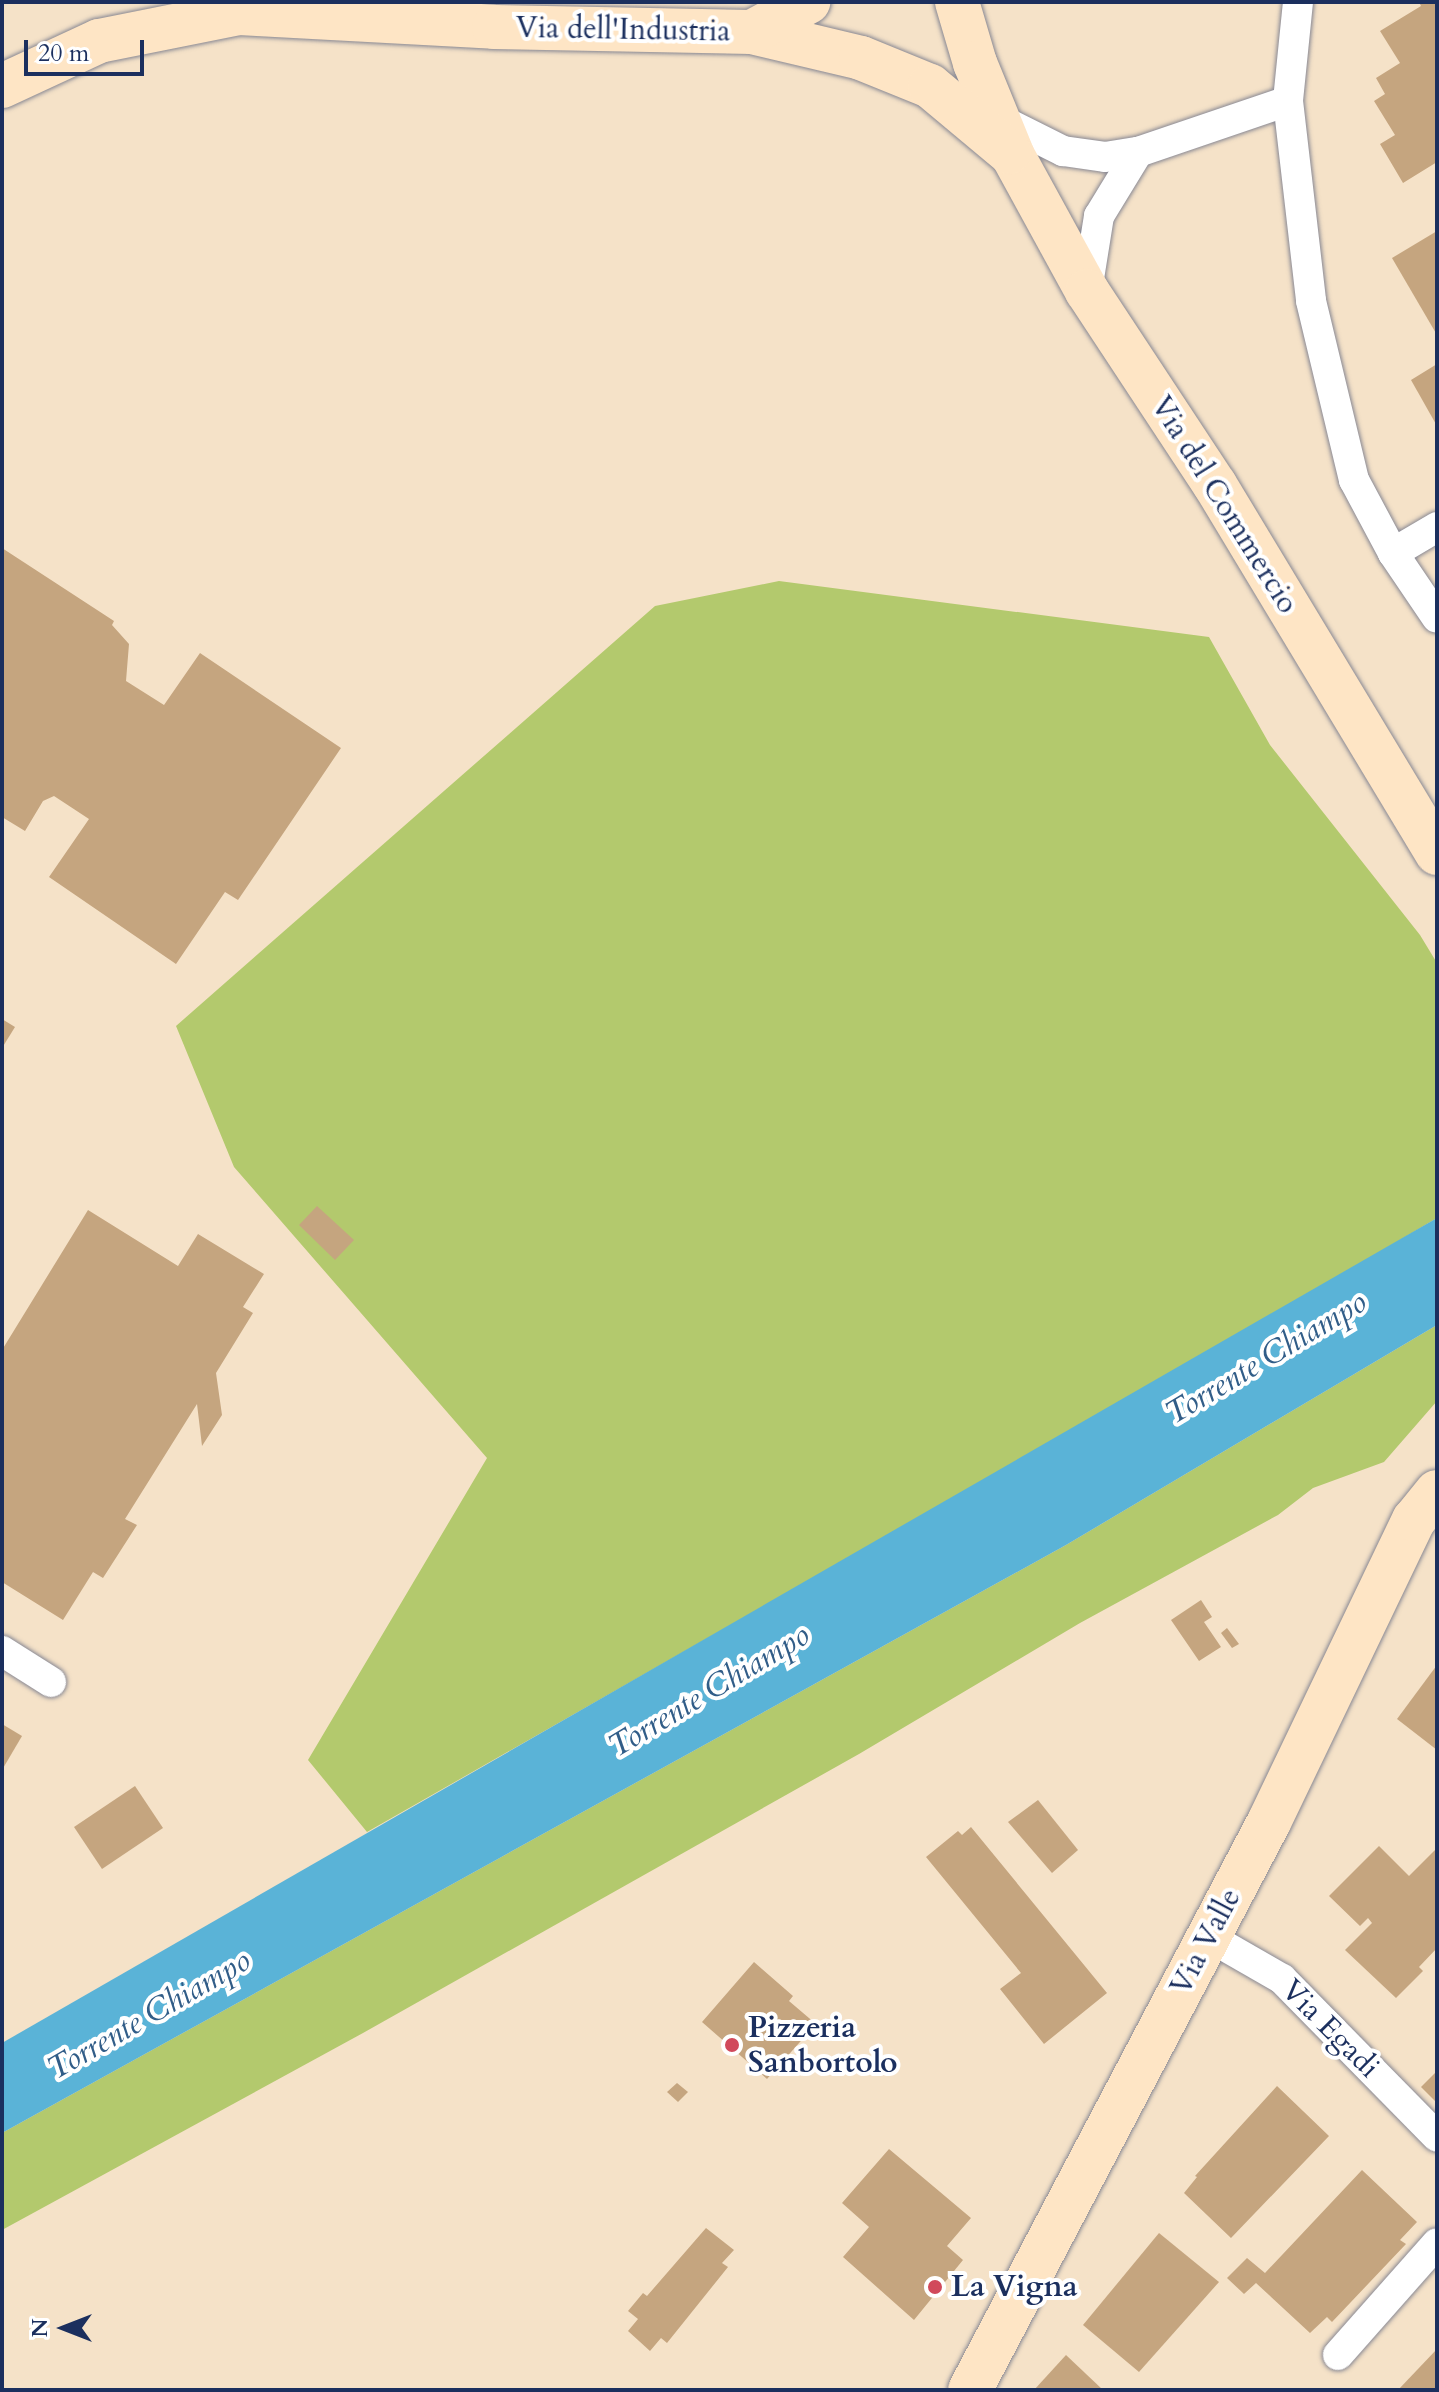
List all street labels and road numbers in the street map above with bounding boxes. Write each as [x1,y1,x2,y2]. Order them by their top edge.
street label: Via dell'Industria [515,10,731,50]
street label: Via del Commercio [1143,390,1305,620]
street label: Via Valle [1163,1883,1249,2001]
street label: Via Egadi [1273,1972,1387,2086]

